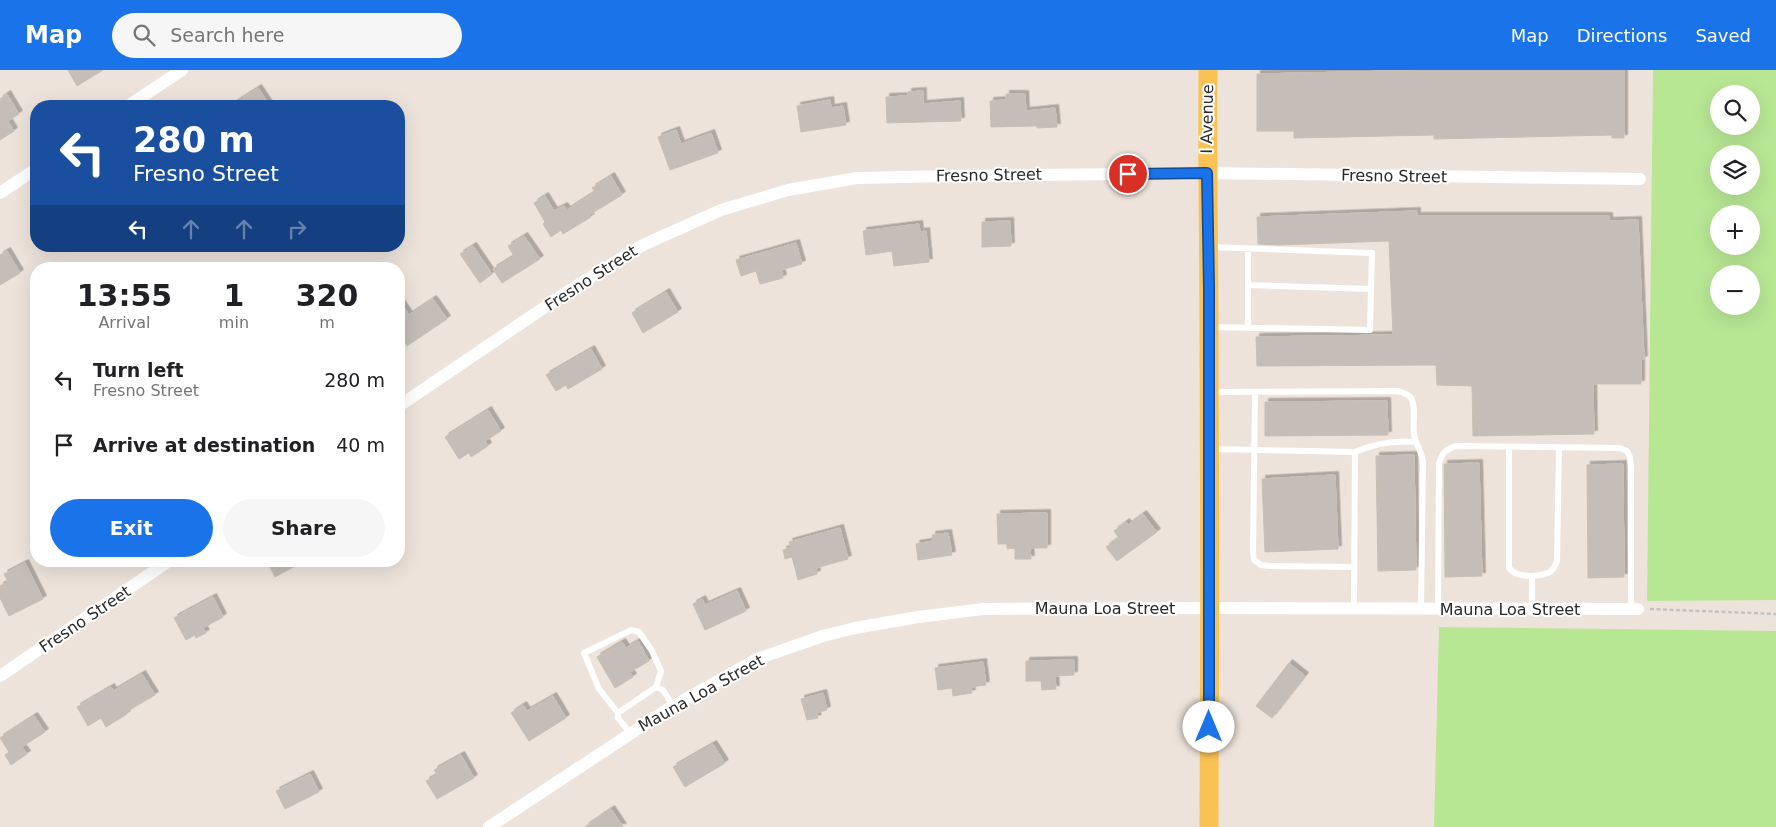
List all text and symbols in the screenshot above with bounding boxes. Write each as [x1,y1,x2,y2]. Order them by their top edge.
search box [112,13,462,58]
text: Map [25,21,82,49]
icon: search [130,21,158,49]
text: Search here [170,24,284,46]
text: Map [1511,25,1549,46]
text: Directions [1577,25,1667,46]
text: Saved [1695,25,1751,46]
street label: I Avenue [1197,84,1217,154]
map controls [1710,85,1760,315]
button: search [1710,85,1760,135]
icon: left [50,120,115,185]
text: 280 m [133,120,255,160]
button: layers [1710,145,1760,195]
pin [1107,153,1149,195]
icon: arrive [1114,160,1142,188]
text: Fresno Street [133,161,279,186]
street label: Fresno Street [936,165,1042,185]
street label: Fresno Street [1341,166,1447,186]
button: + [1710,205,1760,255]
icon: left [124,215,152,243]
icon: ahead [177,215,205,243]
icon: ahead [230,215,258,243]
icon: right [283,215,311,243]
street label: Fresno Street [541,241,641,315]
button: − [1710,265,1760,315]
text: 13:55 [77,278,172,313]
text: 1 [223,278,244,313]
text: 320 [296,278,358,313]
text: Arrival [98,313,150,332]
text: min [219,313,249,332]
text: m [319,313,335,332]
text: Turn left [93,359,184,381]
icon: left [50,366,78,394]
text: 280 m [324,369,385,391]
text: Fresno Street [93,381,199,400]
icon: arrive [50,431,78,459]
text: Arrive at destination [93,434,315,456]
text: 40 m [336,434,385,456]
button: Exit [50,499,213,557]
button: Share [223,499,385,557]
street label: Fresno Street [36,581,134,657]
street label: Mauna Loa Street [1035,599,1175,618]
street label: Mauna Loa Street [1440,600,1580,619]
street label: Mauna Loa Street [635,651,767,735]
position arrow [1182,700,1234,752]

